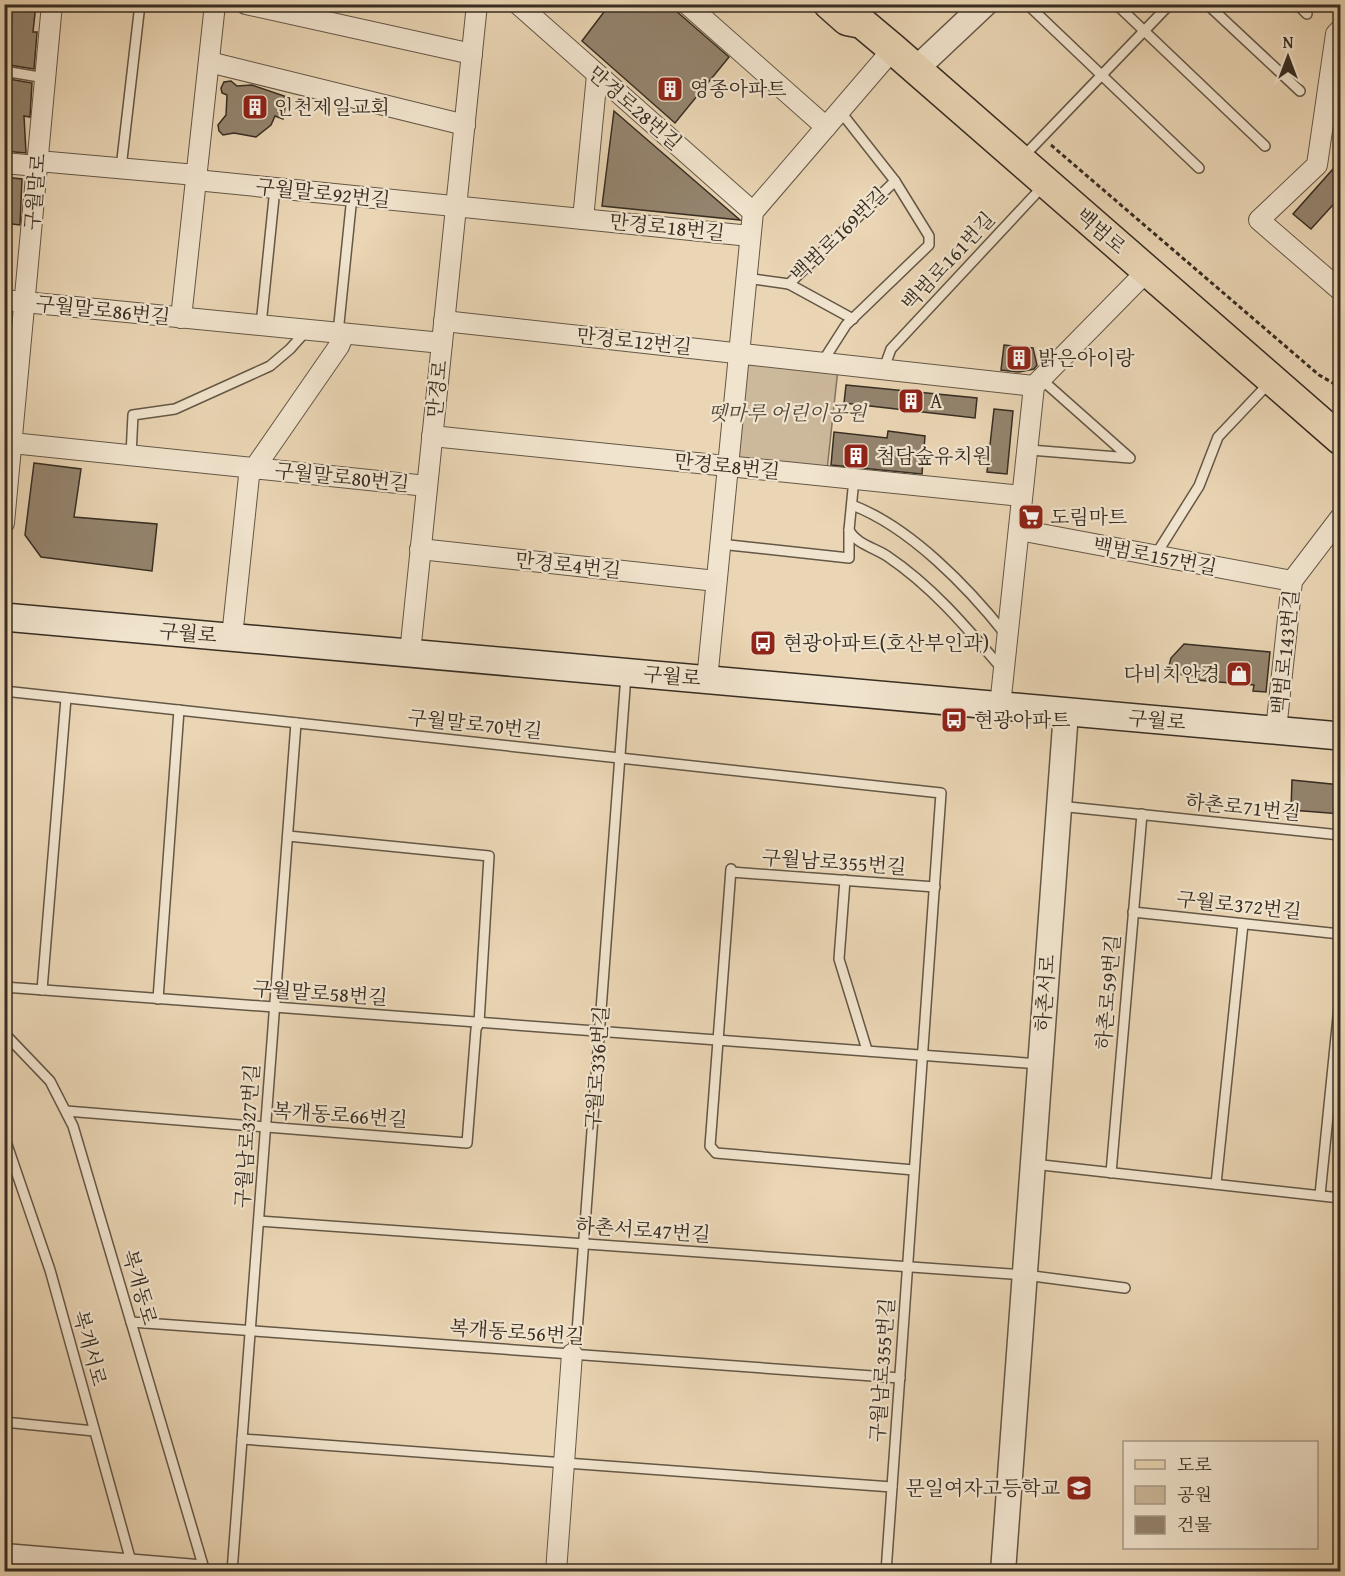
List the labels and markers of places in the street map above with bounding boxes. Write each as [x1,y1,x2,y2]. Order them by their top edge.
building icon: 영종아파트 [655,74,685,104]
place label: 영종아파트 [690,74,787,103]
building icon: 인천제일교회 [240,92,270,122]
place label: 인천제일교회 [274,92,390,121]
building icon: 밝은아이랑 [1004,343,1034,373]
place label: 밝은아이랑 [1038,343,1135,372]
building icon: A [896,386,926,416]
place label: A [930,386,942,415]
building icon: 첨담숲유치원 [841,441,871,471]
place label: 첨담숲유치원 [876,441,992,470]
supermarket icon: 도림마트 [1016,502,1046,532]
place label: 도림마트 [1050,502,1127,531]
bus stop icon: 현광아파트(호산부인과) [748,628,778,658]
place label: 현광아파트(호산부인과) [783,628,989,657]
place label: 다비치안경 [1123,659,1220,688]
shop icon: 다비치안경 [1224,659,1254,689]
bus stop icon: 현광아파트 [939,705,969,735]
place label: 현광아파트 [974,705,1071,734]
place label: 문일여자고등학교 [905,1473,1061,1502]
school or university icon: 문일여자고등학교 [1064,1473,1094,1503]

